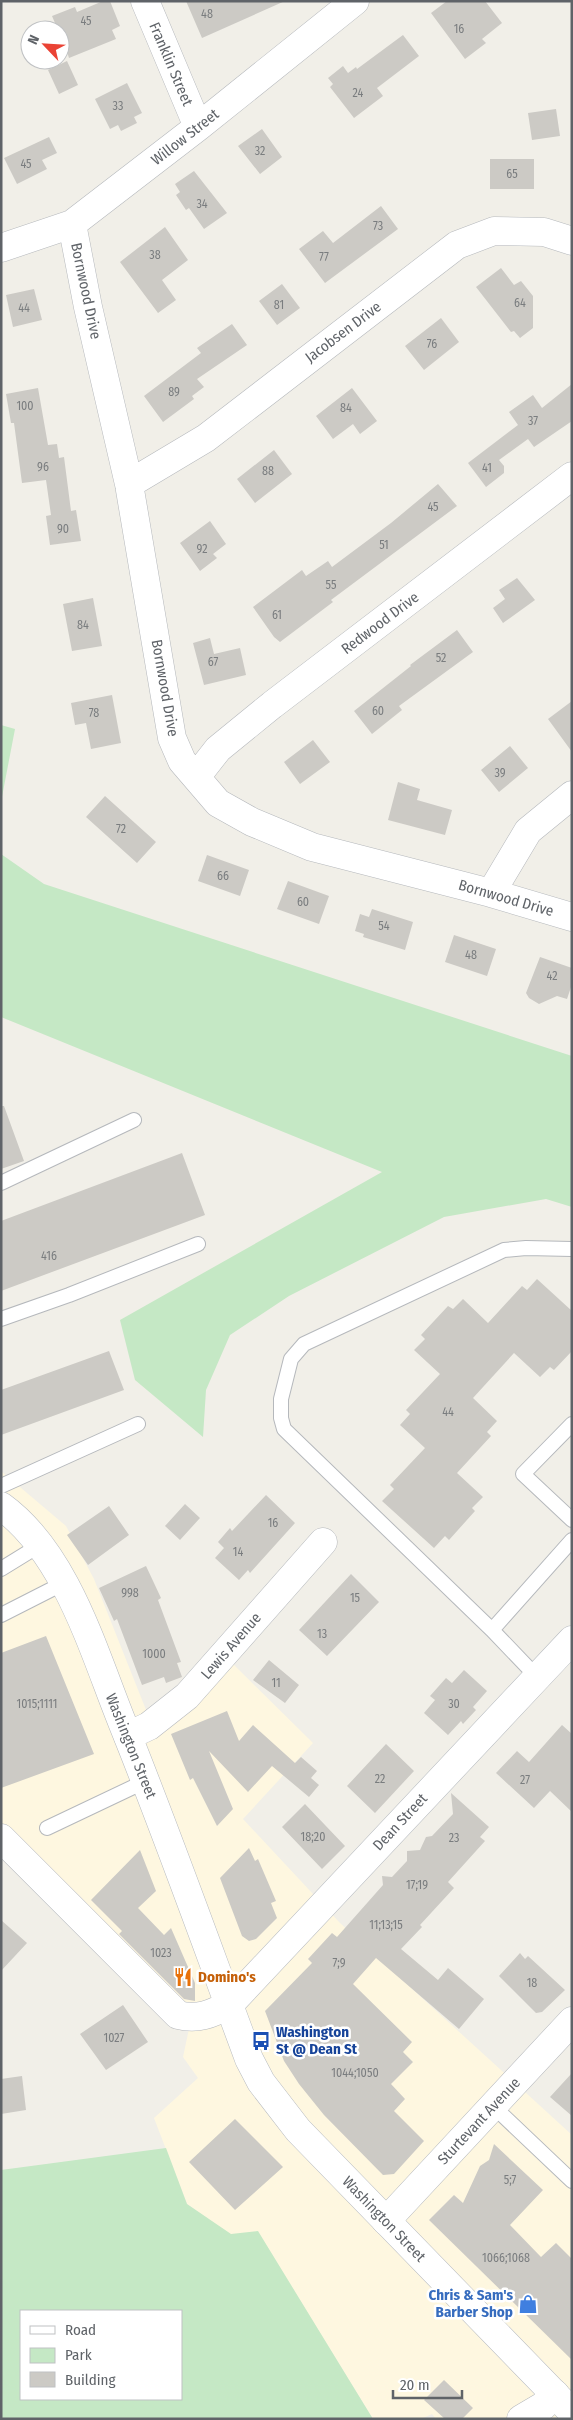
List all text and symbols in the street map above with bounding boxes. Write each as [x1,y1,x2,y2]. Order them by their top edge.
house number: 48 [201,7,213,21]
house number: 45 [80,14,92,28]
street label: Franklin Street [145,19,197,109]
north arrow [20,20,70,70]
house number: 16 [454,22,464,36]
text: N [24,32,43,47]
house number: 24 [353,86,364,100]
house number: 33 [113,99,123,113]
street label: Willow Street [148,105,223,169]
house number: 32 [255,144,265,158]
house number: 45 [20,157,32,171]
house number: 65 [506,167,518,181]
house number: 34 [196,197,208,211]
house number: 73 [373,219,383,233]
street label: Bornwood Drive [67,241,105,341]
house number: 38 [149,248,161,262]
house number: 77 [319,250,329,264]
house number: 64 [514,296,526,310]
house number: 81 [274,298,284,312]
street label: Jacobsen Drive [301,298,385,366]
house number: 44 [18,301,30,315]
house number: 76 [427,337,437,351]
house number: 89 [168,385,180,399]
house number: 100 [16,399,34,413]
house number: 84 [340,401,352,415]
house number: 37 [528,414,538,428]
house number: 96 [37,460,49,474]
house number: 41 [482,461,492,475]
house number: 88 [262,464,274,478]
house number: 45 [427,500,439,514]
house number: 90 [57,522,69,536]
house number: 51 [379,538,389,552]
house number: 92 [197,542,207,556]
house number: 55 [326,578,337,592]
street label: Redwood Drive [338,588,422,658]
house number: 61 [272,608,282,622]
house number: 84 [77,618,89,632]
street label: Bornwood Drive [148,638,182,738]
house number: 52 [436,651,446,665]
house number: 67 [208,655,218,669]
house number: 60 [372,704,384,718]
house number: 78 [89,706,99,720]
house number: 39 [494,766,506,780]
house number: 72 [116,822,126,836]
house number: 66 [217,869,229,883]
street label: Bornwood Drive [456,876,556,920]
house number: 60 [297,895,309,909]
house number: 54 [378,919,390,933]
house number: 48 [465,948,477,962]
house number: 42 [547,969,557,983]
house number: 416 [41,1249,57,1263]
house number: 44 [442,1405,454,1419]
house number: 16 [268,1516,278,1530]
house number: 14 [233,1545,243,1559]
house number: 998 [121,1586,139,1600]
house number: 15 [350,1591,361,1605]
street label: Lewis Avenue [197,1609,265,1683]
house number: 13 [317,1627,327,1641]
house number: 1000 [142,1647,166,1661]
house number: 11 [271,1676,281,1690]
street label: Washington Street [102,1691,160,1801]
house number: 1015;1111 [16,1697,58,1711]
house number: 30 [448,1697,460,1711]
house number: 22 [375,1772,385,1786]
house number: 27 [520,1773,530,1787]
street label: Dean Street [369,1790,431,1854]
house number: 18;20 [301,1830,325,1844]
house number: 23 [449,1831,459,1845]
house number: 17;19 [406,1878,428,1892]
house number: 11;13;15 [369,1918,403,1932]
house number: 1023 [150,1946,172,1960]
house number: 7;9 [332,1956,346,1970]
restaurant icon: Domino's [172,1966,194,1988]
place label: Domino's [198,1968,256,1986]
house number: 18 [527,1976,537,1990]
place label: Washington St @ Dean St [276,2023,358,2058]
bus stop icon: Washington St @ Dean St [250,2030,272,2052]
house number: 1027 [104,2031,125,2045]
house number: 1044;1050 [331,2066,379,2080]
street label: Sturtevant Avenue [434,2074,524,2168]
street label: Washington Street [339,2172,429,2266]
house number: 5;7 [504,2173,516,2187]
house number: 1066;1068 [482,2251,530,2265]
place label: Chris & Sam's Barber Shop [429,2286,513,2321]
shop icon: Chris & Sam's Barber Shop [517,2293,539,2315]
legend [20,2310,182,2400]
text: Road [65,2321,96,2339]
text: Park [65,2346,92,2364]
scale bar [393,2368,462,2400]
text: Building [65,2371,116,2389]
text: 20 m [400,2376,430,2394]

